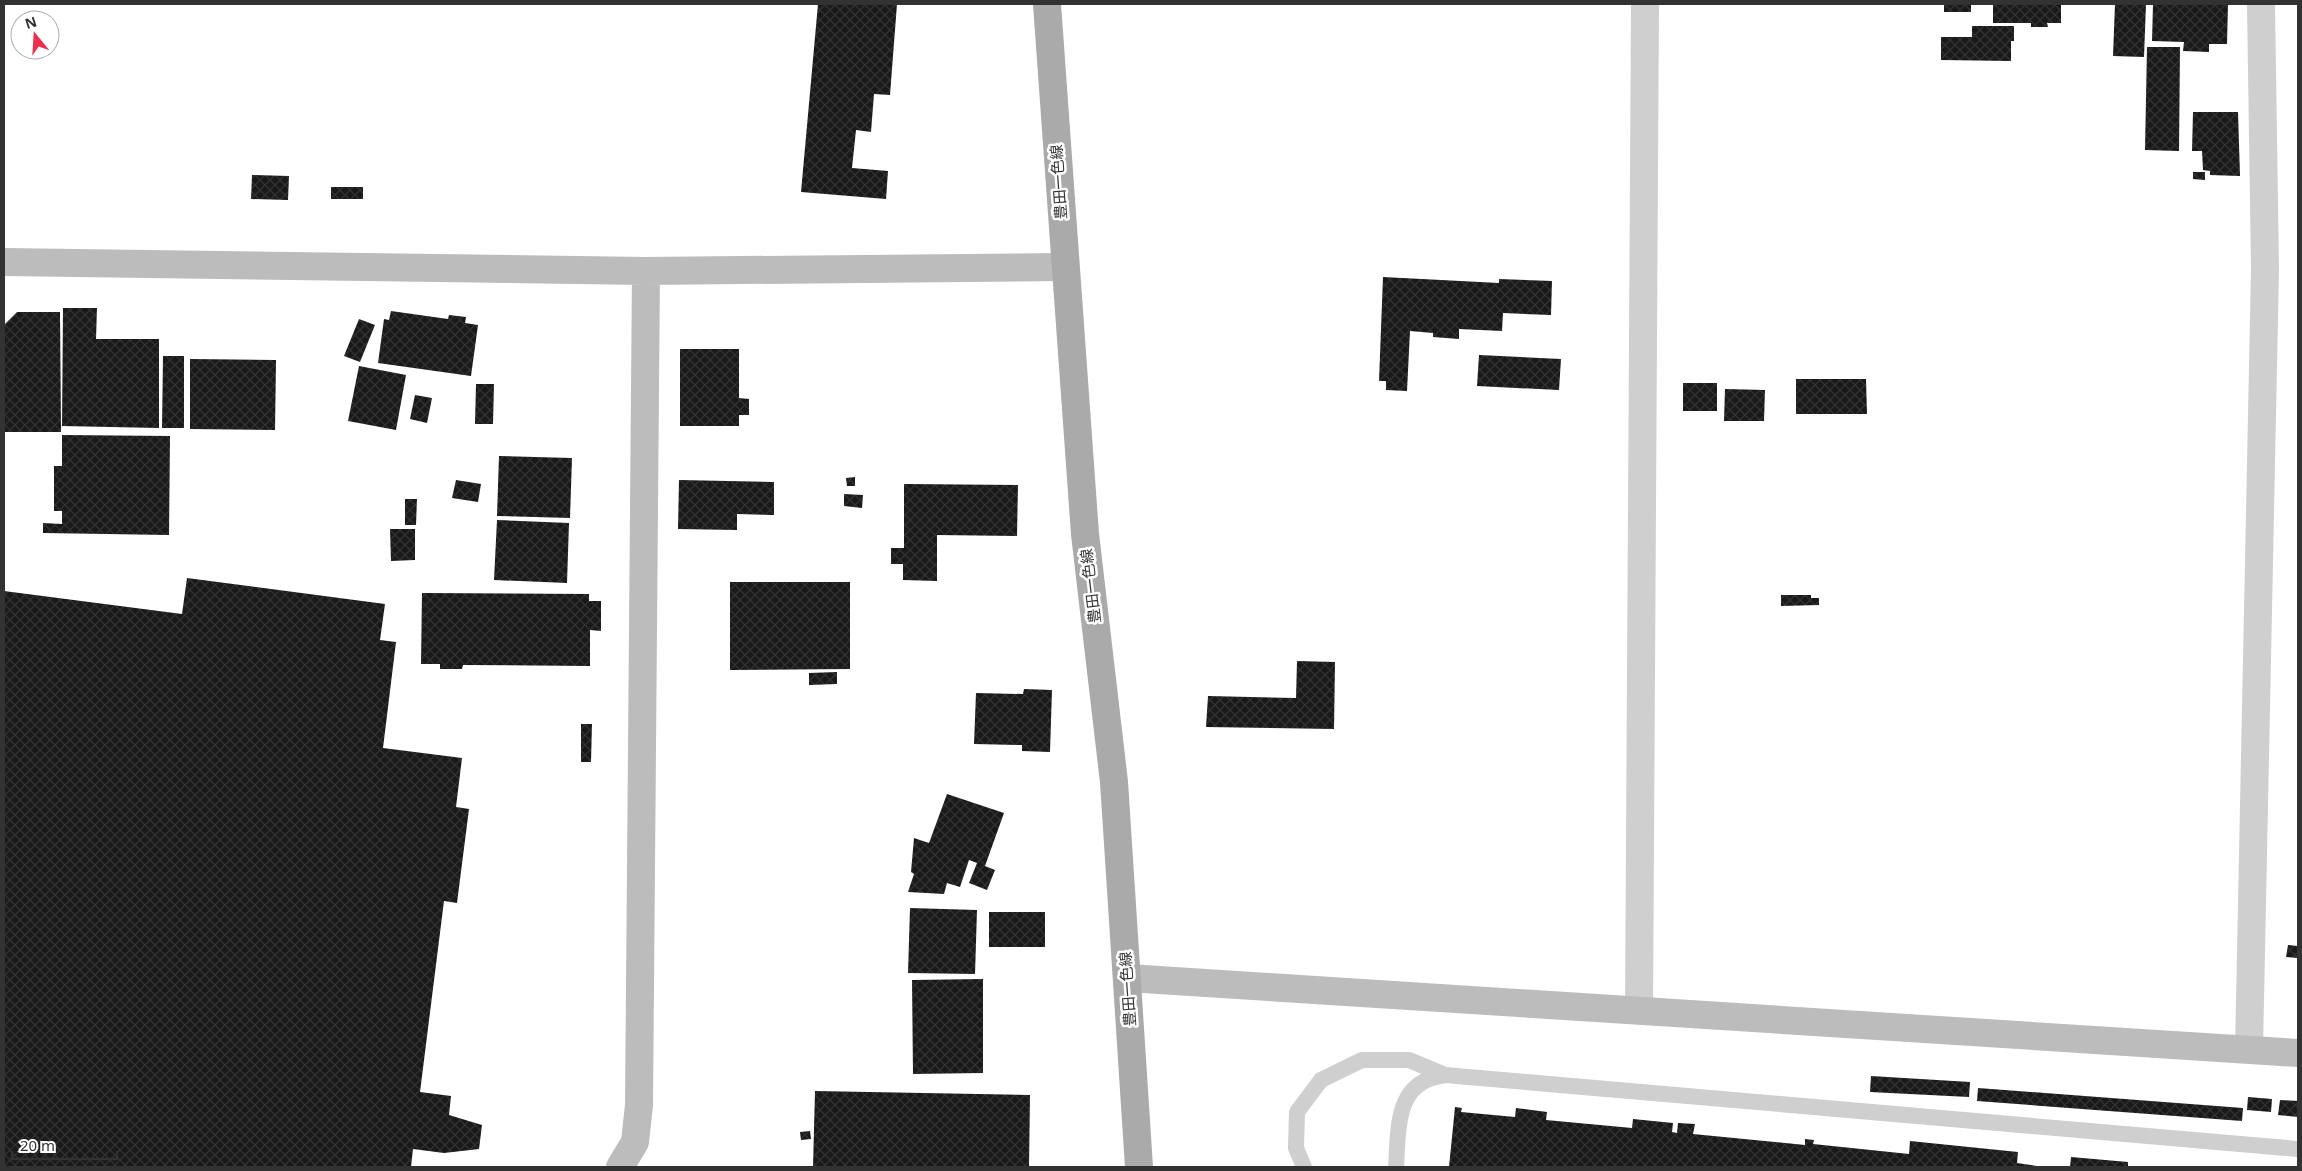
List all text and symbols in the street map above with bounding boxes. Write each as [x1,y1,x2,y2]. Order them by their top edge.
north arrow [10,10,60,60]
text: N [22,11,39,33]
street label: 豊田一色線 [1045,144,1071,220]
street label: 豊田一色線 [1076,548,1105,625]
street label: 豊田一色線 [1114,951,1140,1027]
scale bar [12,1128,118,1160]
text: 20 m [20,1135,55,1155]

